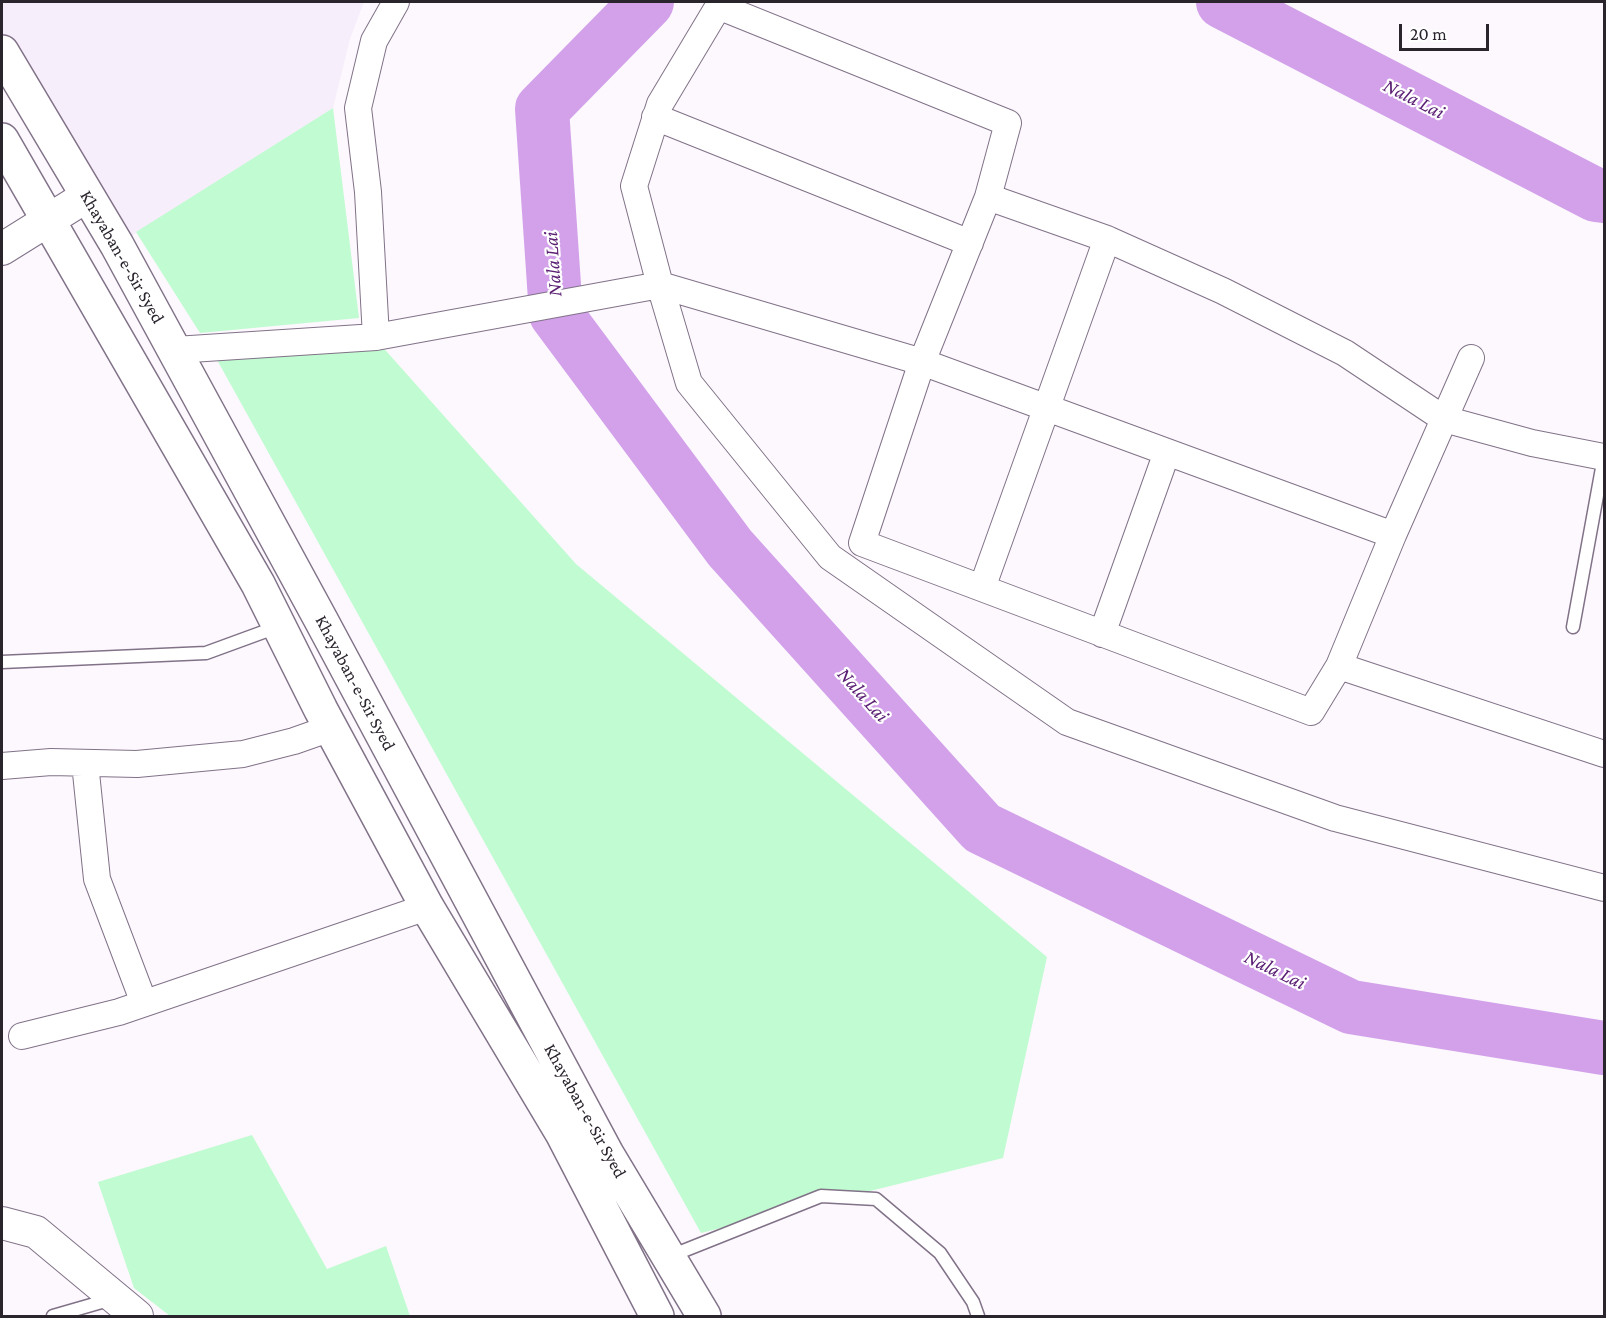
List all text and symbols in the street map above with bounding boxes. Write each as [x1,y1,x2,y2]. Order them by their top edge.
scale bar [1402,12,1492,50]
text: 20 m [1410,24,1447,44]
water label: Nala Lai [1379,73,1449,125]
street label: Khayaban-e-Sir Syed [75,187,169,327]
water label: Nala Lai [539,231,567,297]
street label: Khayaban-e-Sir Syed [310,612,400,754]
water label: Nala Lai [832,663,894,727]
water label: Nala Lai [1240,945,1310,995]
street label: Khayaban-e-Sir Syed [539,1040,631,1182]

